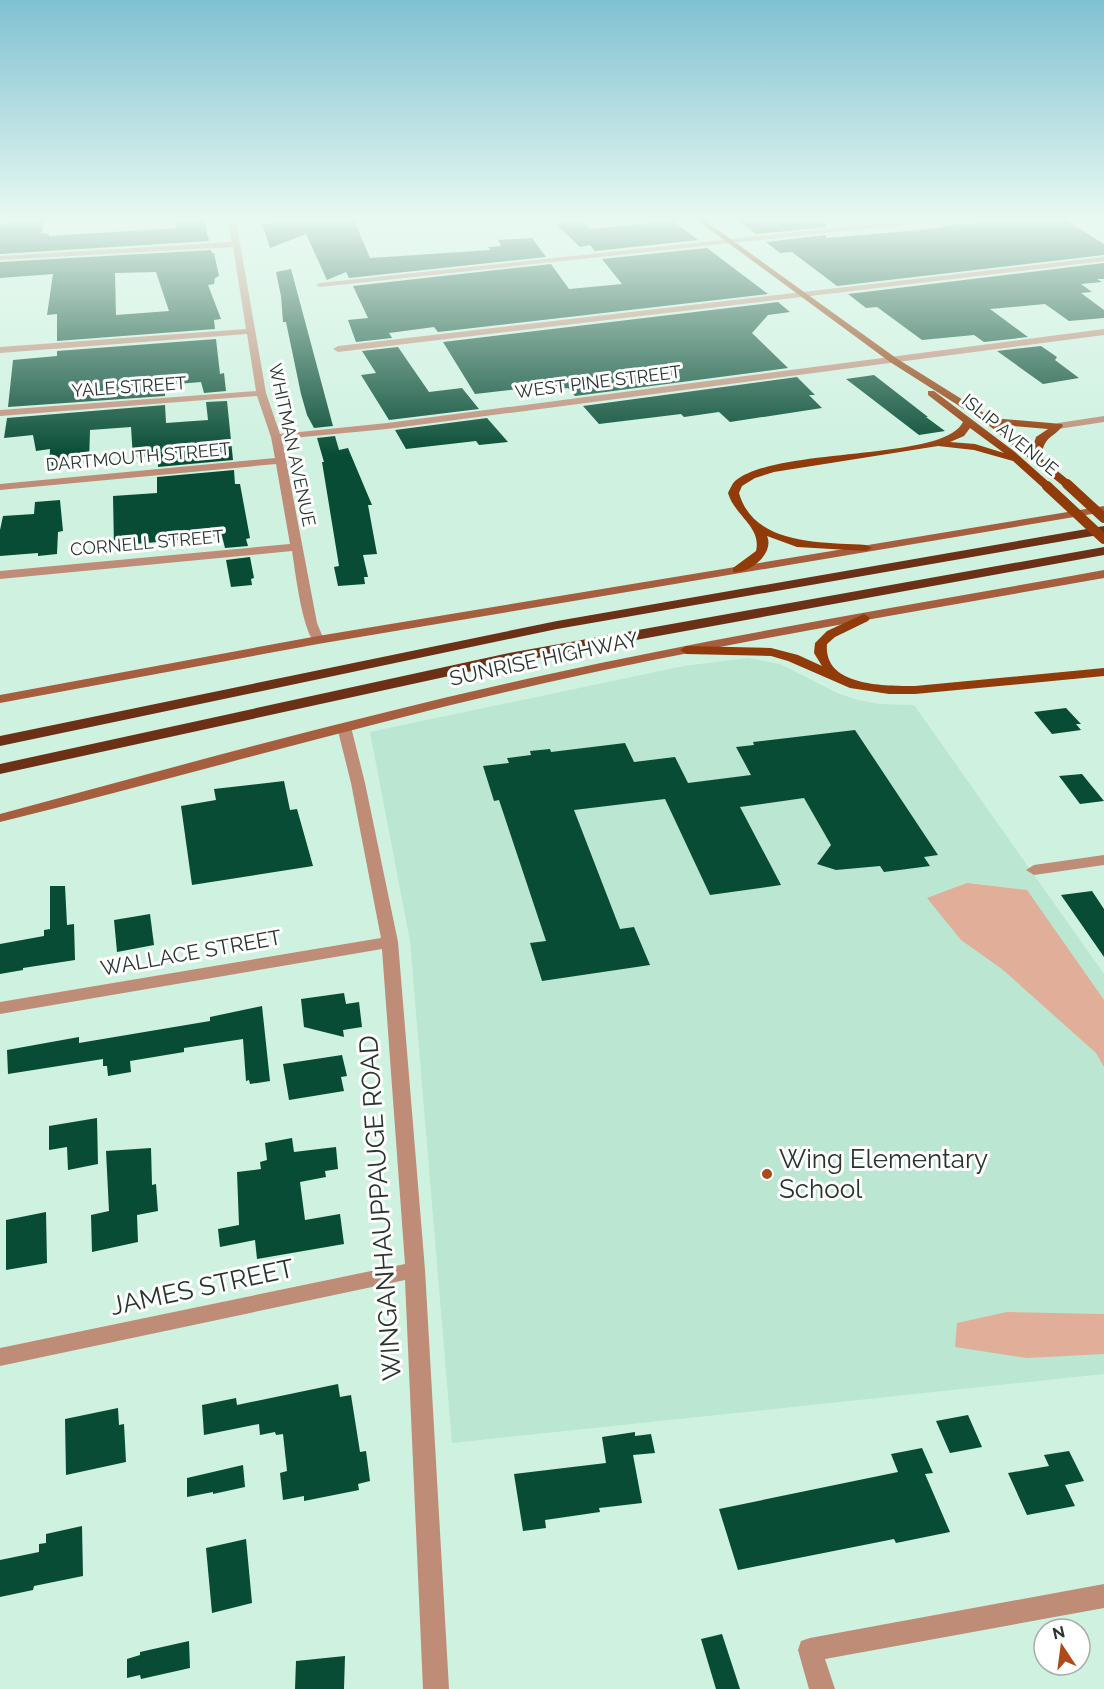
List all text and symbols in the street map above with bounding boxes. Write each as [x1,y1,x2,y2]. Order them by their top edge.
street label: WHITMAN AVENUE [265,361,320,528]
street label: WEST PINE STREET [514,361,682,402]
street label: YALE STREET [71,372,187,401]
street label: ISLIP AVENUE [958,389,1063,480]
street label: DARTMOUTH STREET [45,438,231,475]
street label: CORNELL STREET [69,525,225,560]
street label: SUNRISE HIGHWAY [447,626,641,691]
street label: WALLACE STREET [99,924,283,981]
street label: WINGANHAUPPAUGE ROAD [353,1034,407,1382]
place label: Wing Elementary School [779,1144,988,1204]
marker: Wing Elementary School [760,1167,774,1181]
street label: JAMES STREET [108,1253,297,1321]
north arrow [1032,1617,1092,1677]
text: N [1051,1622,1067,1644]

